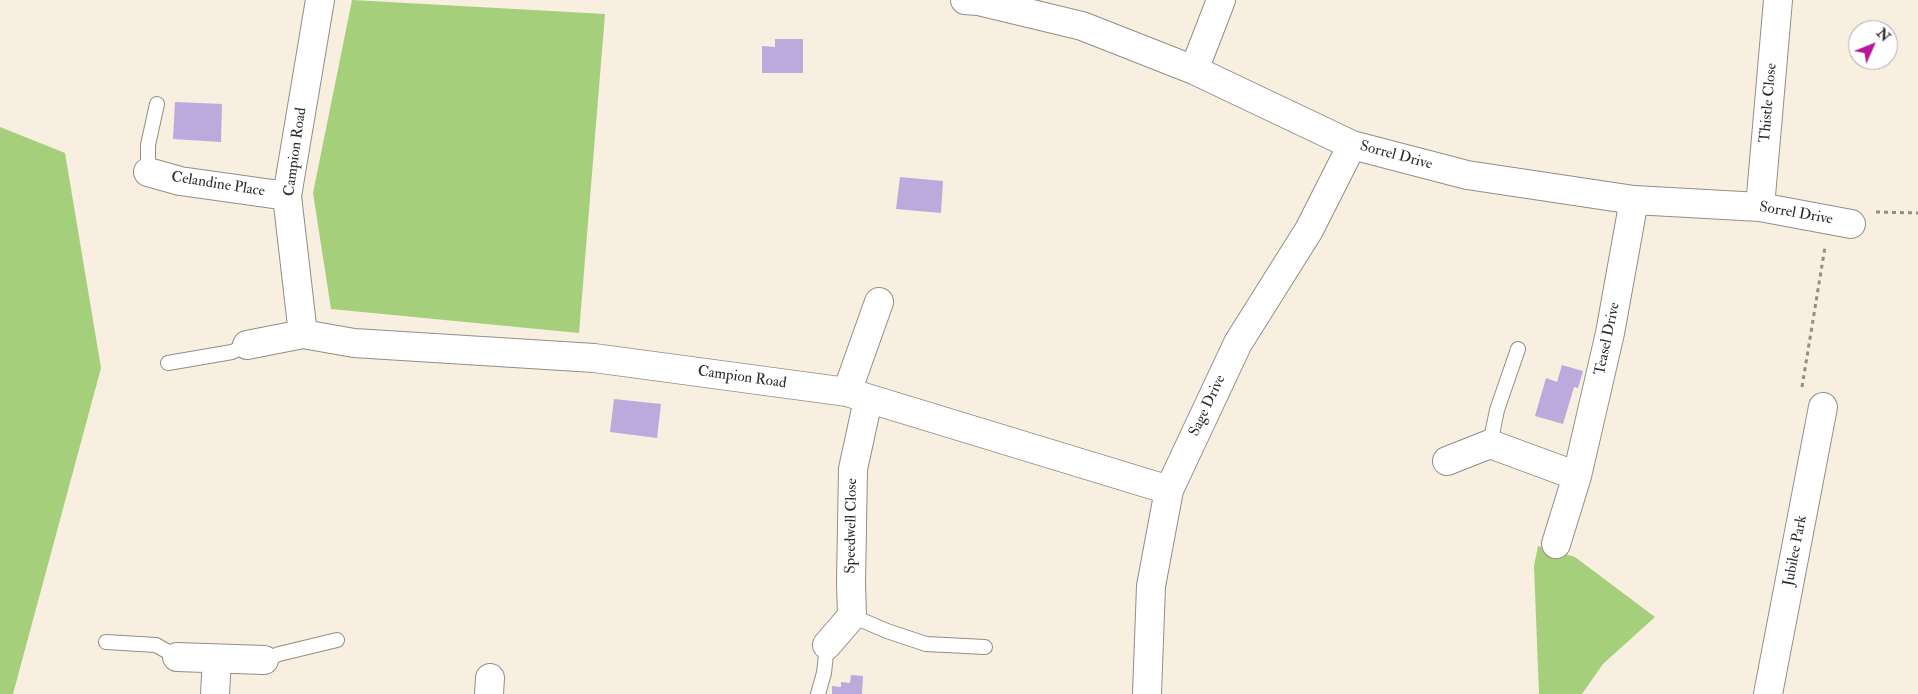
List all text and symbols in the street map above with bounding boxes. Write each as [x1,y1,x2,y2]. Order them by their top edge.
north arrow [1848,20,1898,70]
text: N [1873,25,1894,45]
street label: Thistle Close [1757,63,1781,143]
street label: Campion Road [281,106,311,198]
street label: Sorrel Drive [1358,138,1434,174]
street label: Celandine Place [170,169,266,201]
street label: Sorrel Drive [1758,199,1834,229]
street label: Teasel Drive [1591,301,1625,377]
street label: Campion Road [696,363,788,393]
street label: Sage Drive [1186,372,1230,440]
street label: Speedwell Close [842,478,862,574]
street label: Jubilee Park [1780,514,1812,588]

